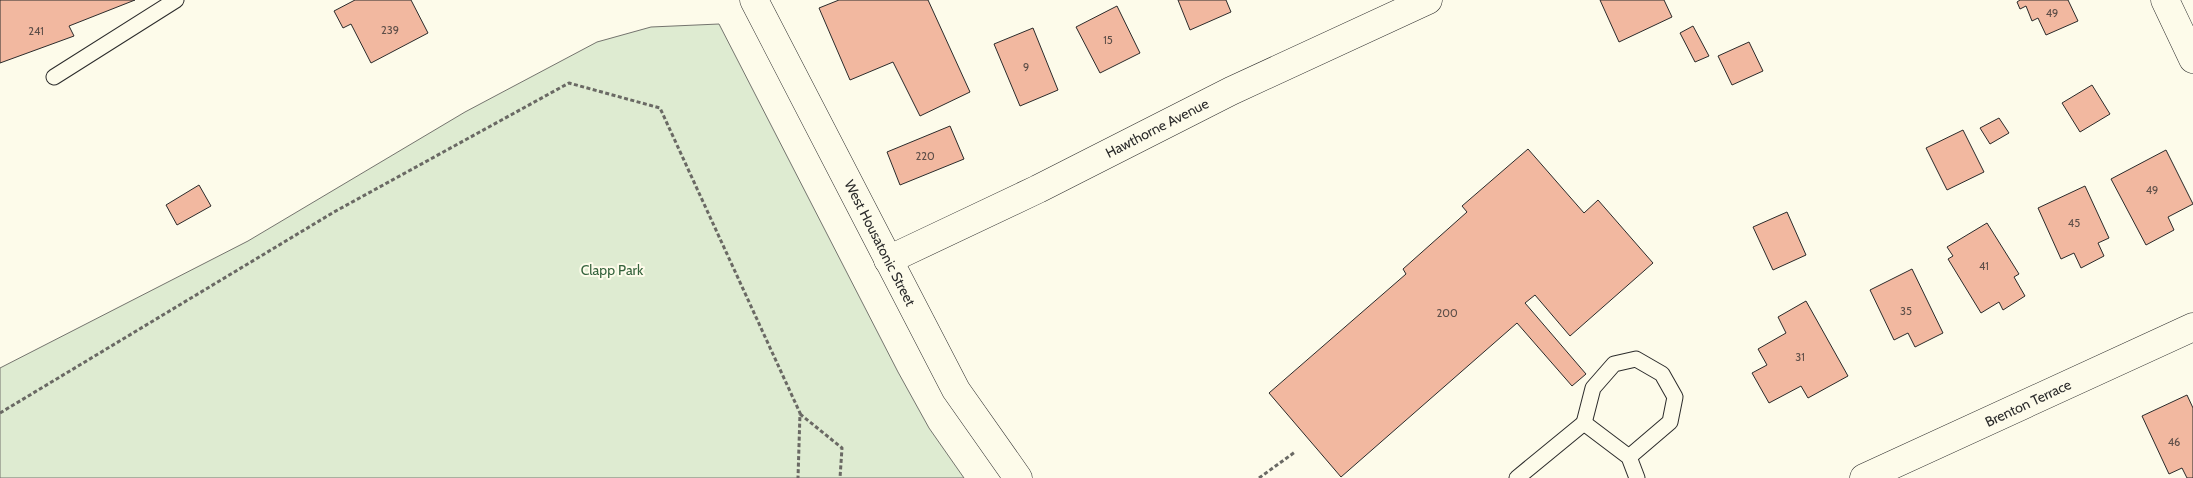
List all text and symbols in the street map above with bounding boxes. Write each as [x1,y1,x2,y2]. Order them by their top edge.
house number: 49 [2046,6,2058,20]
house number: 239 [381,23,399,37]
house number: 241 [28,24,44,38]
house number: 15 [1103,33,1113,47]
house number: 9 [1023,60,1029,74]
street label: Hawthorne Avenue [1102,94,1212,162]
house number: 220 [915,149,935,163]
street label: West Housatonic Street [840,177,920,309]
house number: 49 [2146,183,2158,197]
house number: 45 [2068,216,2080,230]
house number: 41 [1979,259,1989,273]
park label: Clapp Park [581,261,644,279]
house number: 35 [1900,304,1912,318]
house number: 200 [1436,306,1458,320]
house number: 31 [1795,350,1805,364]
street label: Brenton Terrace [1982,375,2074,431]
house number: 46 [2168,435,2180,449]

